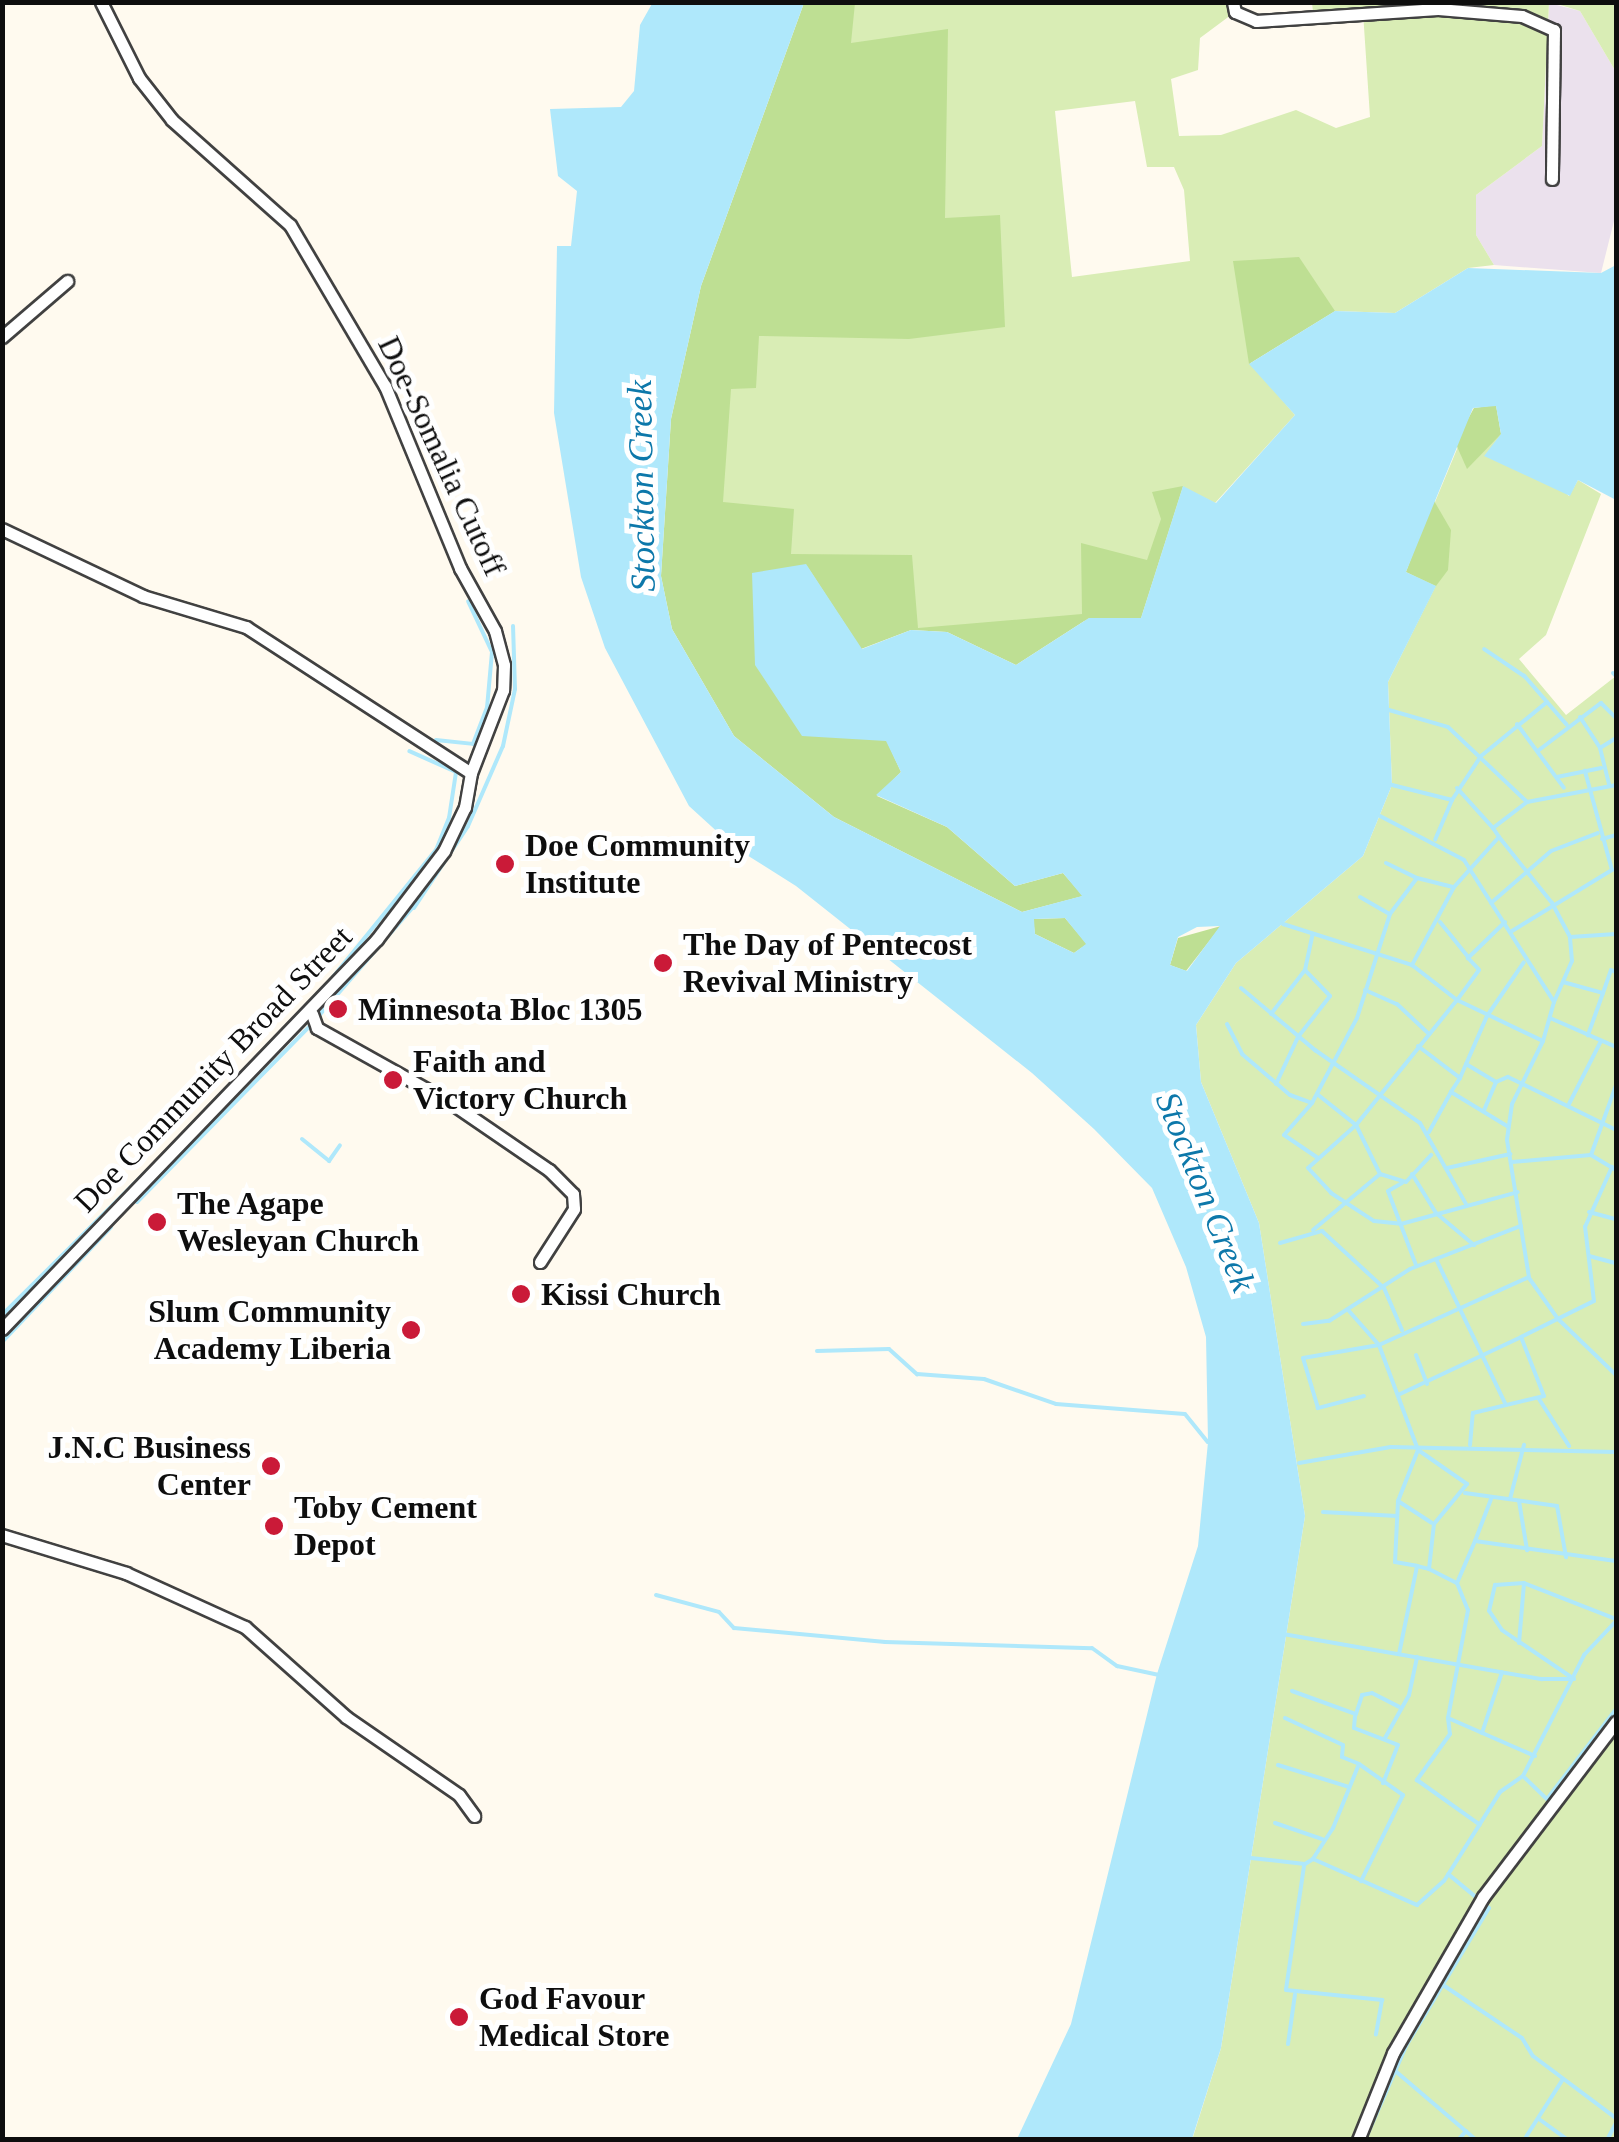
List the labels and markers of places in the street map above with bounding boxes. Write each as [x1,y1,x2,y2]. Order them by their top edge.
place label: Doe Community Institute [525,827,750,902]
marker: Doe Community Institute [494,853,516,875]
place label: The Day of Pentecost Revival Ministry [683,926,972,1001]
marker: The Day of Pentecost Revival Ministry [652,952,674,974]
place label: Minnesota Bloc 1305 [358,990,642,1028]
marker: Minnesota Bloc 1305 [327,998,349,1020]
place label: Faith and Victory Church [413,1043,627,1118]
marker: Faith and Victory Church [382,1069,404,1091]
place label: The Agape Wesleyan Church [177,1185,419,1260]
marker: The Agape Wesleyan Church [146,1211,168,1233]
place label: Kissi Church [541,1275,721,1313]
marker: Kissi Church [510,1283,532,1305]
place label: Slum Community Academy Liberia [148,1293,391,1368]
marker: Slum Community Academy Liberia [400,1319,422,1341]
place label: J.N.C Business Center [47,1429,251,1504]
marker: J.N.C Business Center [260,1455,282,1477]
place label: Toby Cement Depot [294,1489,477,1564]
marker: Toby Cement Depot [263,1515,285,1537]
place label: God Favour Medical Store [479,1980,669,2055]
marker: God Favour Medical Store [448,2006,470,2028]

